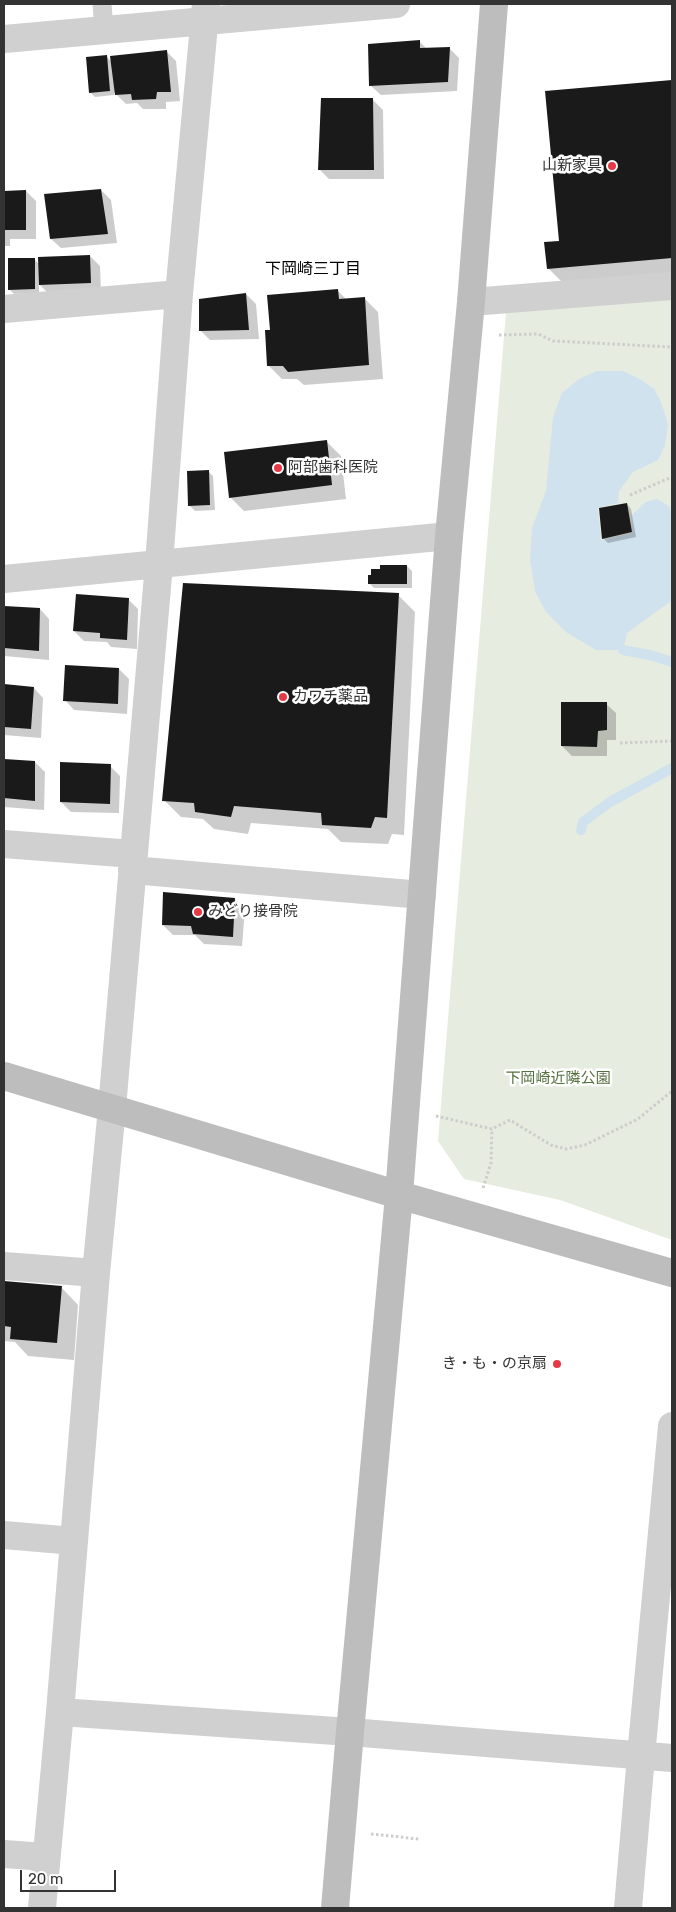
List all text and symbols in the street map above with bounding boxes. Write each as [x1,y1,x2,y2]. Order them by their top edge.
place label: 山新家具 [542,157,602,175]
marker: 山新家具 [606,160,618,172]
district label: 下岡崎三丁目 [265,259,361,279]
place label: 阿部歯科医院 [288,459,378,477]
marker: 阿部歯科医院 [272,462,284,474]
place label: カワチ薬品 [293,688,368,706]
marker: カワチ薬品 [277,691,289,703]
place label: みどり接骨院 [208,903,298,921]
marker: みどり接骨院 [192,906,204,918]
park label: 下岡崎近隣公園 [506,1070,610,1088]
place label: き・も・の京扇 [442,1355,547,1373]
marker: き・も・の京扇 [551,1358,563,1370]
scale bar [22,1860,119,1892]
text: 20 m [28,1870,63,1888]

